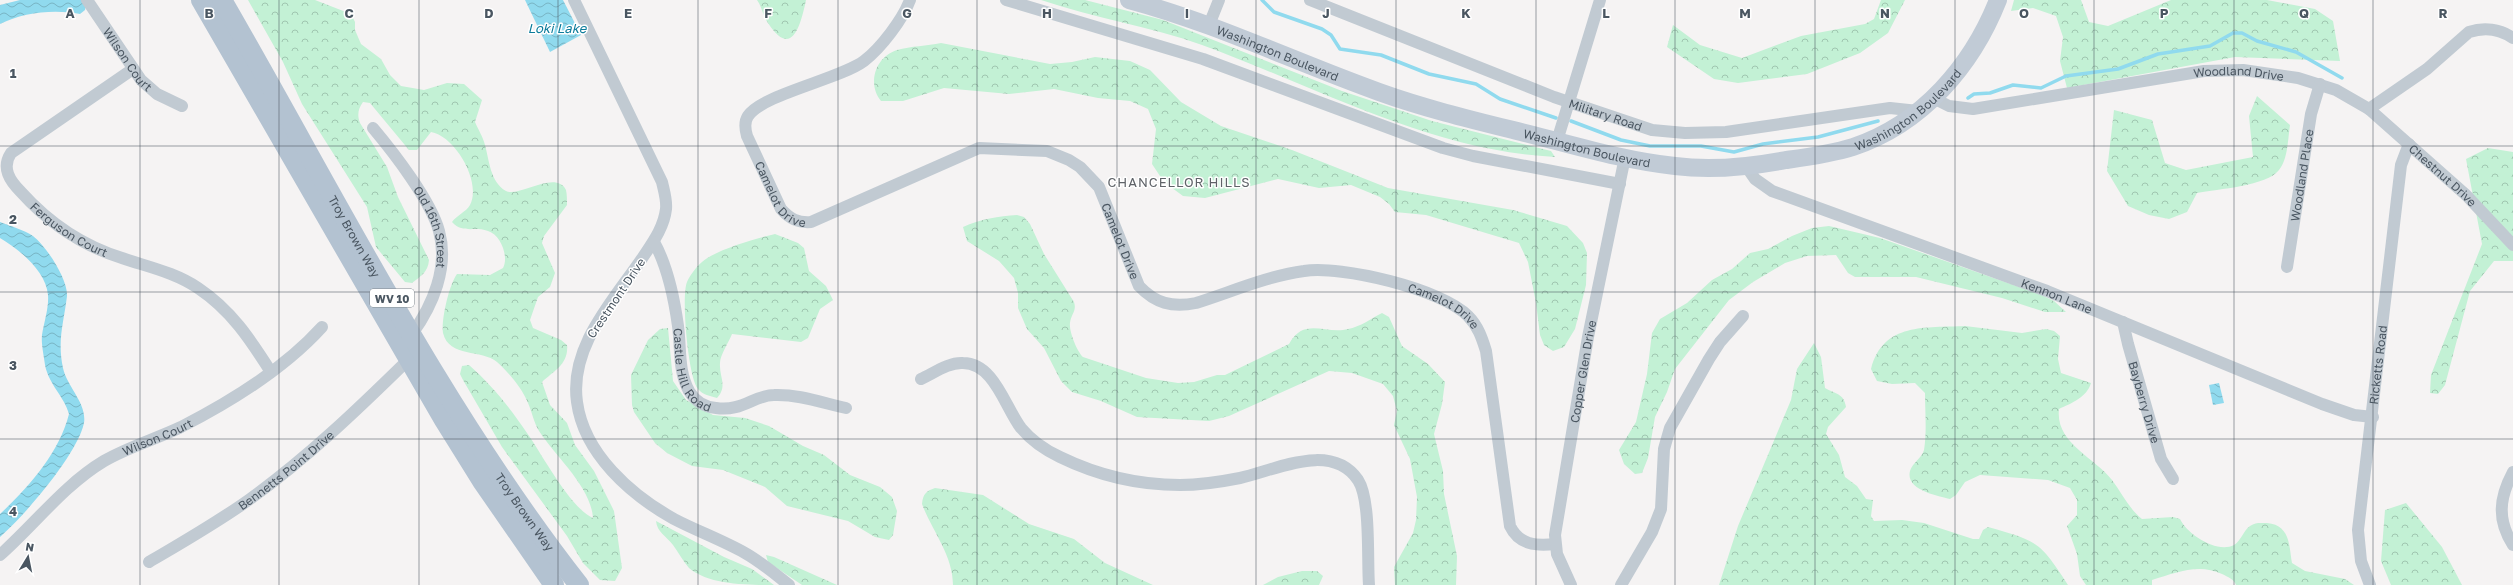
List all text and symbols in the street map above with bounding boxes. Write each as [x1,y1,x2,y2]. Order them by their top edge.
text: A [65,5,75,21]
text: B [204,5,214,21]
text: C [344,5,354,21]
text: D [484,5,494,21]
text: E [624,5,632,21]
text: F [764,5,772,21]
text: G [902,5,912,21]
text: H [1042,5,1052,21]
text: I [1185,5,1189,21]
text: J [1322,5,1330,21]
text: K [1461,5,1471,21]
text: L [1602,5,1610,21]
text: M [1739,5,1751,21]
text: N [1880,5,1890,21]
text: O [2019,5,2029,21]
text: P [2160,5,2169,21]
text: Q [2299,5,2309,21]
text: R [2438,5,2448,21]
water label: Loki Lake [528,20,588,36]
street label: Washington Boulevard [1215,22,1341,84]
street label: Wilson Court [100,24,156,94]
street label: Woodland Drive [2192,62,2285,83]
text: 1 [10,65,17,81]
street label: Washington Boulevard [1852,66,1964,153]
street label: Military Road [1567,95,1644,134]
street label: Washington Boulevard [1522,125,1652,170]
street label: Woodland Place [2287,128,2316,222]
street label: Chestnut Drive [2406,141,2480,209]
street label: Camelot Drive [752,159,807,230]
district label: CHANCELLOR HILLS [1108,174,1250,190]
street label: Old 16th Street [411,183,450,269]
street label: Troy Brown Way [326,193,384,280]
street label: Ferguson Court [27,199,110,260]
street label: Camelot Drive [1099,201,1143,281]
text: 2 [9,211,17,227]
street label: Crestmont Drive [584,255,648,341]
street label: Kennon Lane [2019,275,2095,316]
street label: Camelot Drive [1406,279,1483,331]
road number: WV 10 [370,289,414,307]
street label: Copper Glen Drive [1566,319,1599,424]
street label: Ricketts Road [2365,324,2390,405]
street label: Castle Hill Road [671,327,713,414]
text: 3 [9,357,17,373]
street label: Bayberry Drive [2126,359,2164,445]
street label: Wilson Court [120,415,195,458]
street label: Bennetts Point Drive [235,427,337,513]
street label: Troy Brown Way [493,470,558,554]
text: 4 [9,503,17,519]
north arrow [8,537,48,577]
text: N [25,540,35,554]

